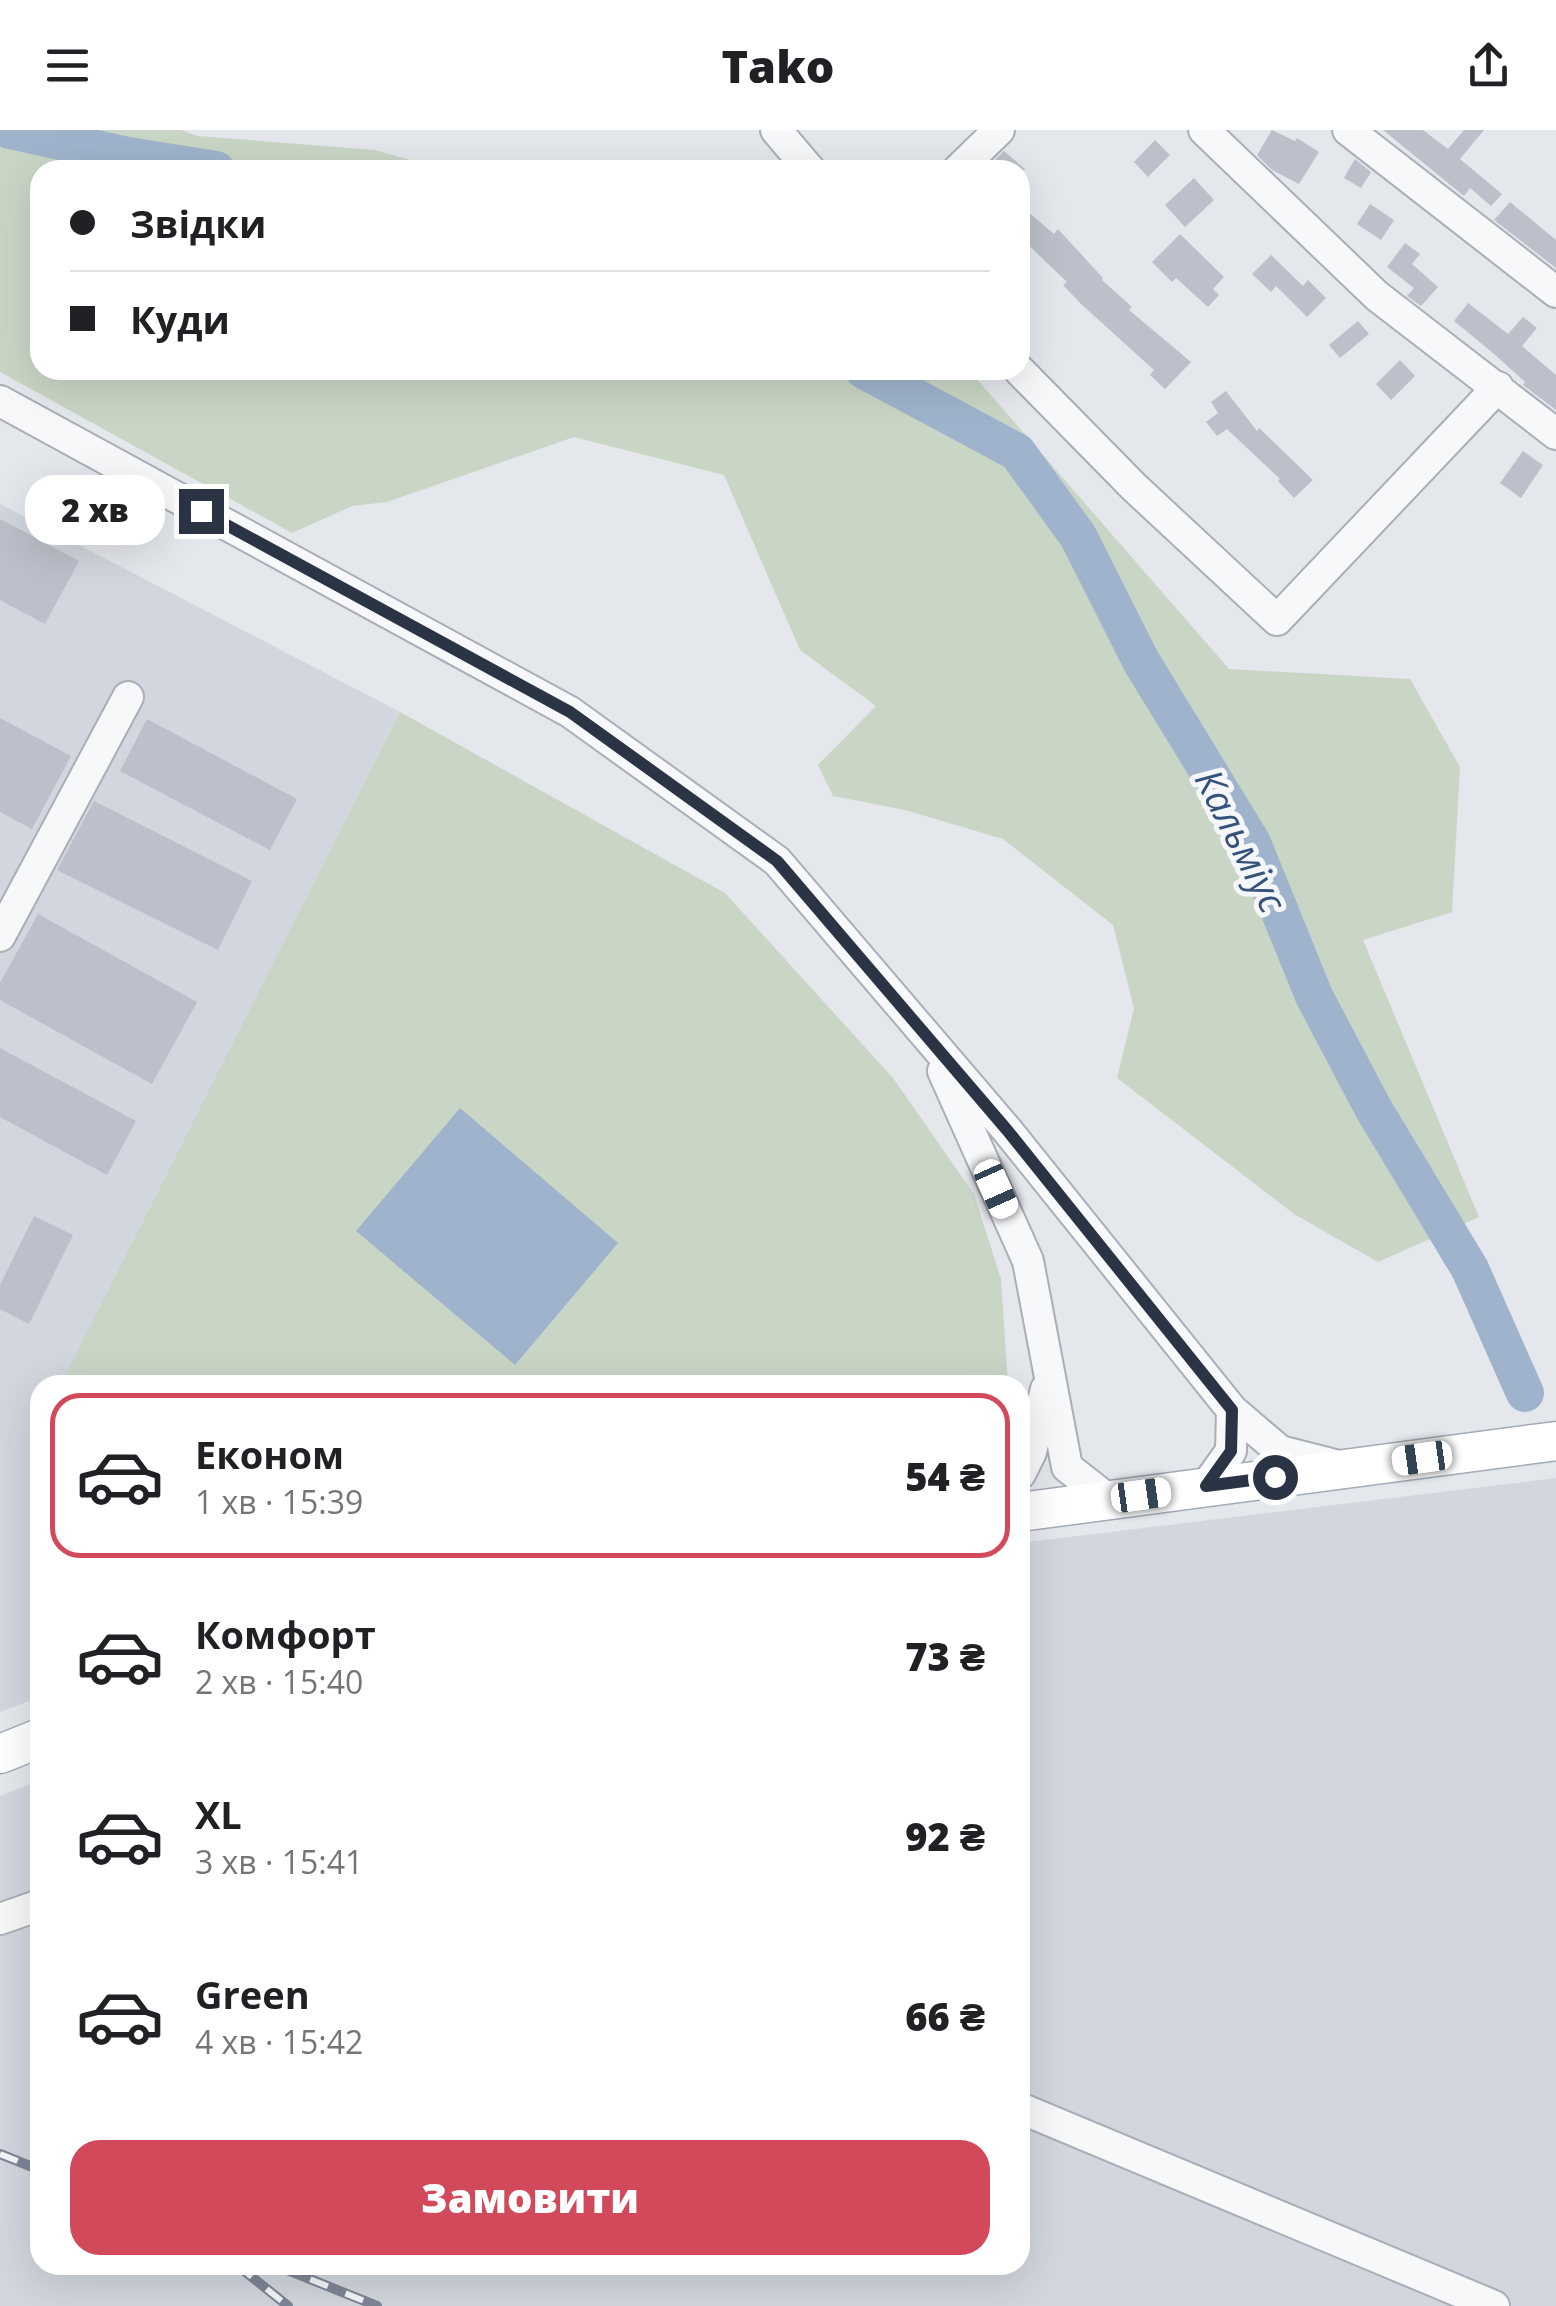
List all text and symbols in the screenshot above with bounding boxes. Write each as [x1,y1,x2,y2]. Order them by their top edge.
text: Tako [722,35,834,96]
icon: menu [40,38,95,93]
icon: share [1461,38,1516,93]
text: Звідки [130,197,266,249]
text: Куди [130,293,230,345]
callout: 2 хв [26,476,166,546]
text: 2 хв [61,488,129,531]
route end [179,489,224,534]
water label: Кальміус [1184,760,1300,921]
car [970,1155,1022,1223]
text: Економ [195,1428,344,1480]
icon: car [75,1431,165,1521]
car [1390,1439,1454,1477]
text: 54 ₴ [905,1450,985,1502]
route start [1253,1455,1298,1500]
car [1109,1476,1173,1514]
text: 1 хв · 15:39 [195,1480,363,1523]
text: Комфорт [195,1608,376,1660]
icon: car [75,1611,165,1701]
text: 73 ₴ [905,1630,985,1682]
text: 2 хв · 15:40 [195,1660,363,1703]
text: XL [195,1788,242,1840]
icon: car [75,1791,165,1881]
text: 92 ₴ [905,1810,985,1862]
text: 3 хв · 15:41 [195,1840,363,1883]
text: Green [195,1968,310,2020]
icon: car [75,1971,165,2061]
text: 66 ₴ [905,1990,985,2042]
text: 4 хв · 15:42 [195,2020,363,2063]
button: Замовити [70,2140,990,2255]

